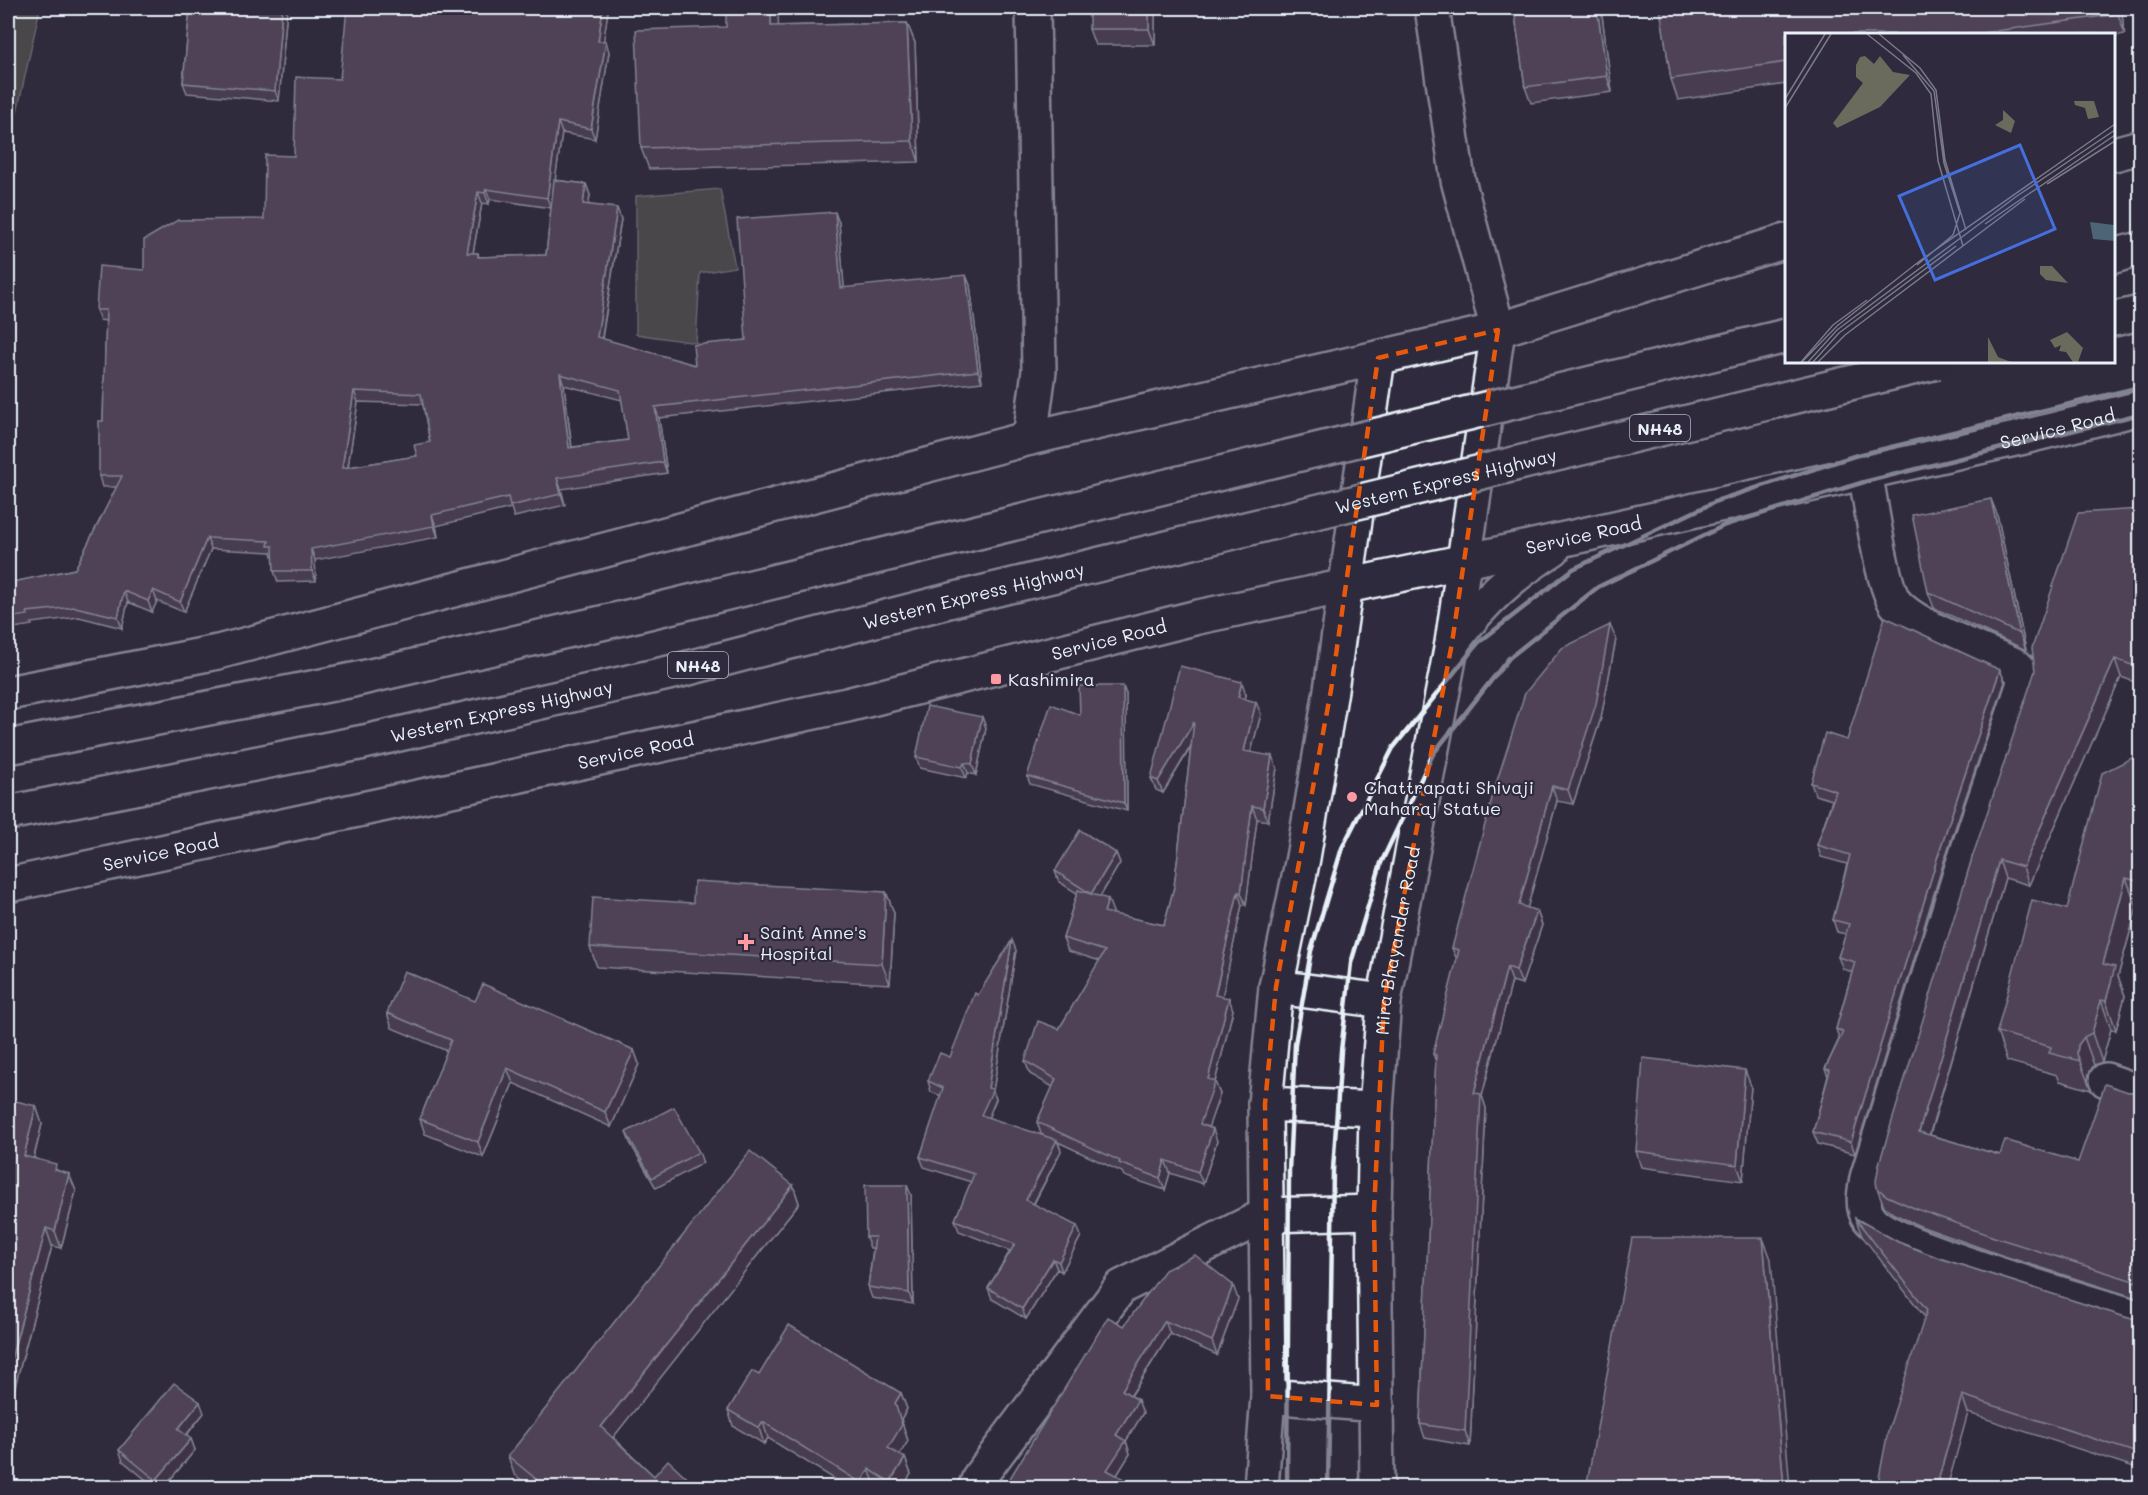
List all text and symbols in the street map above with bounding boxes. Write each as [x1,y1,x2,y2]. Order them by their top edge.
inset map [1785,33,2115,363]
street label: Service Road [1998,403,2118,454]
road number: NH48 [1630,415,1690,441]
street label: Western Express Highway [1333,442,1559,519]
street label: Service Road [1523,510,1643,559]
street label: Western Express Highway [860,556,1087,635]
street label: Service Road [1049,613,1169,665]
road number: NH48 [668,652,728,678]
place label: Kashimira [1008,667,1095,691]
marker: Kashimira [989,672,1003,686]
street label: Western Express Highway [388,674,615,748]
street label: Service Road [576,726,696,774]
place label: Chattrapati Shivaji Maharaj Statue [1364,775,1534,820]
marker: Chattrapati Shivaji Maharaj Statue [1345,790,1359,804]
street label: Service Road [100,828,221,876]
street label: Mira Bhayandar Road [1370,844,1425,1036]
place label: Saint Anne's Hospital [760,920,867,965]
marker: Saint Anne's Hospital [737,933,755,951]

